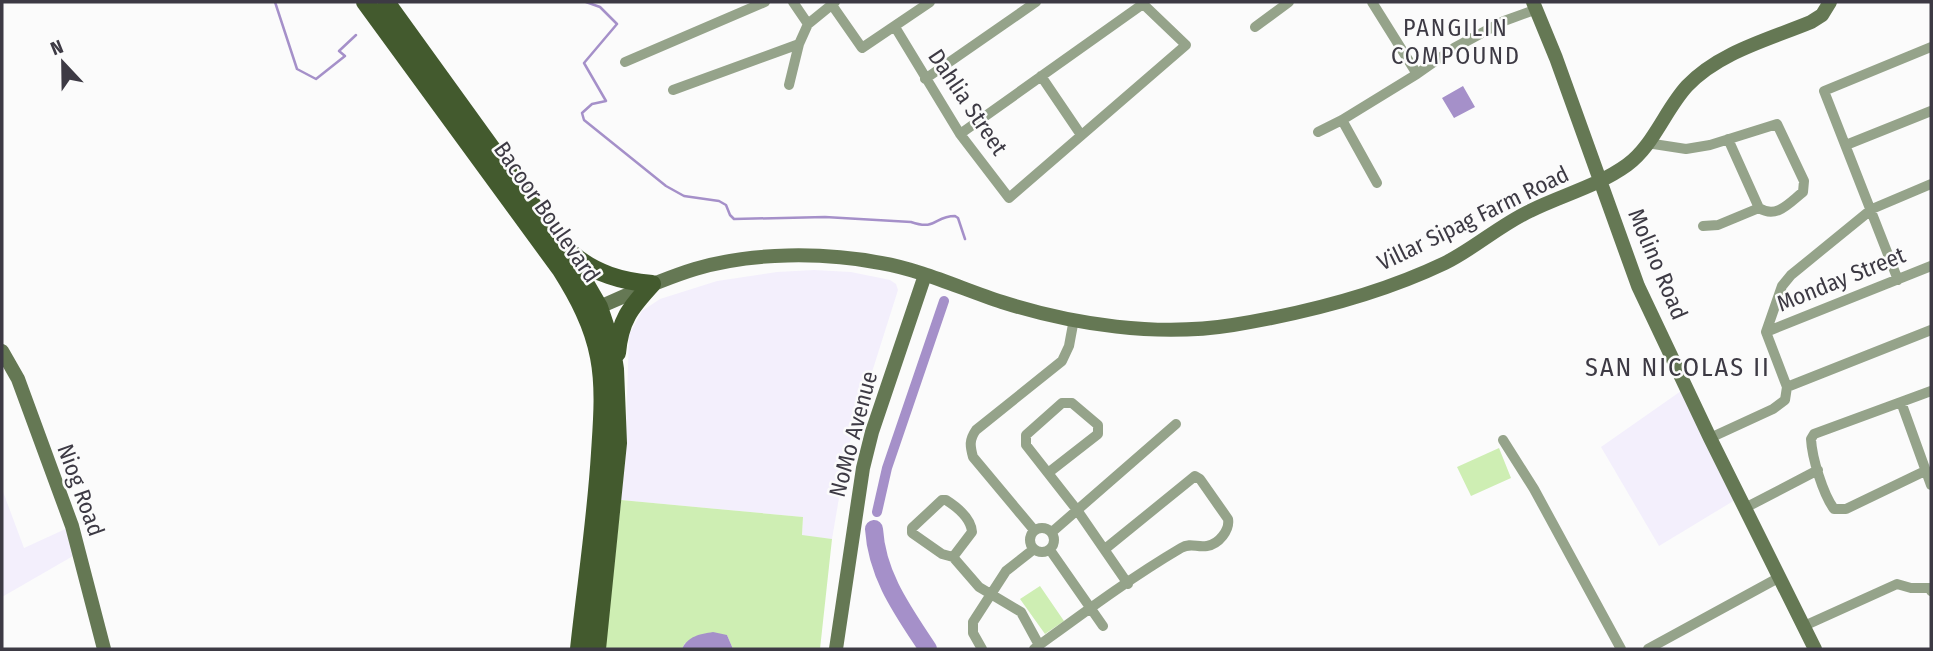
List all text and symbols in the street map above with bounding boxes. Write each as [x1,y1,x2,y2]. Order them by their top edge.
district label: PANGILIN COMPOUND [1391,14,1521,70]
north arrow [28,28,98,98]
text: N [47,35,66,60]
street label: Dahlia Street [922,44,1014,161]
street label: Bacoor Boulevard [488,136,606,288]
street label: Villar Sipag Farm Road [1373,160,1573,276]
street label: Molino Road [1622,204,1694,324]
street label: Monday Street [1773,240,1910,317]
district label: SAN NICOLAS II [1585,352,1771,383]
street label: NoMo Avenue [823,368,883,500]
street label: Niog Road [51,440,111,540]

